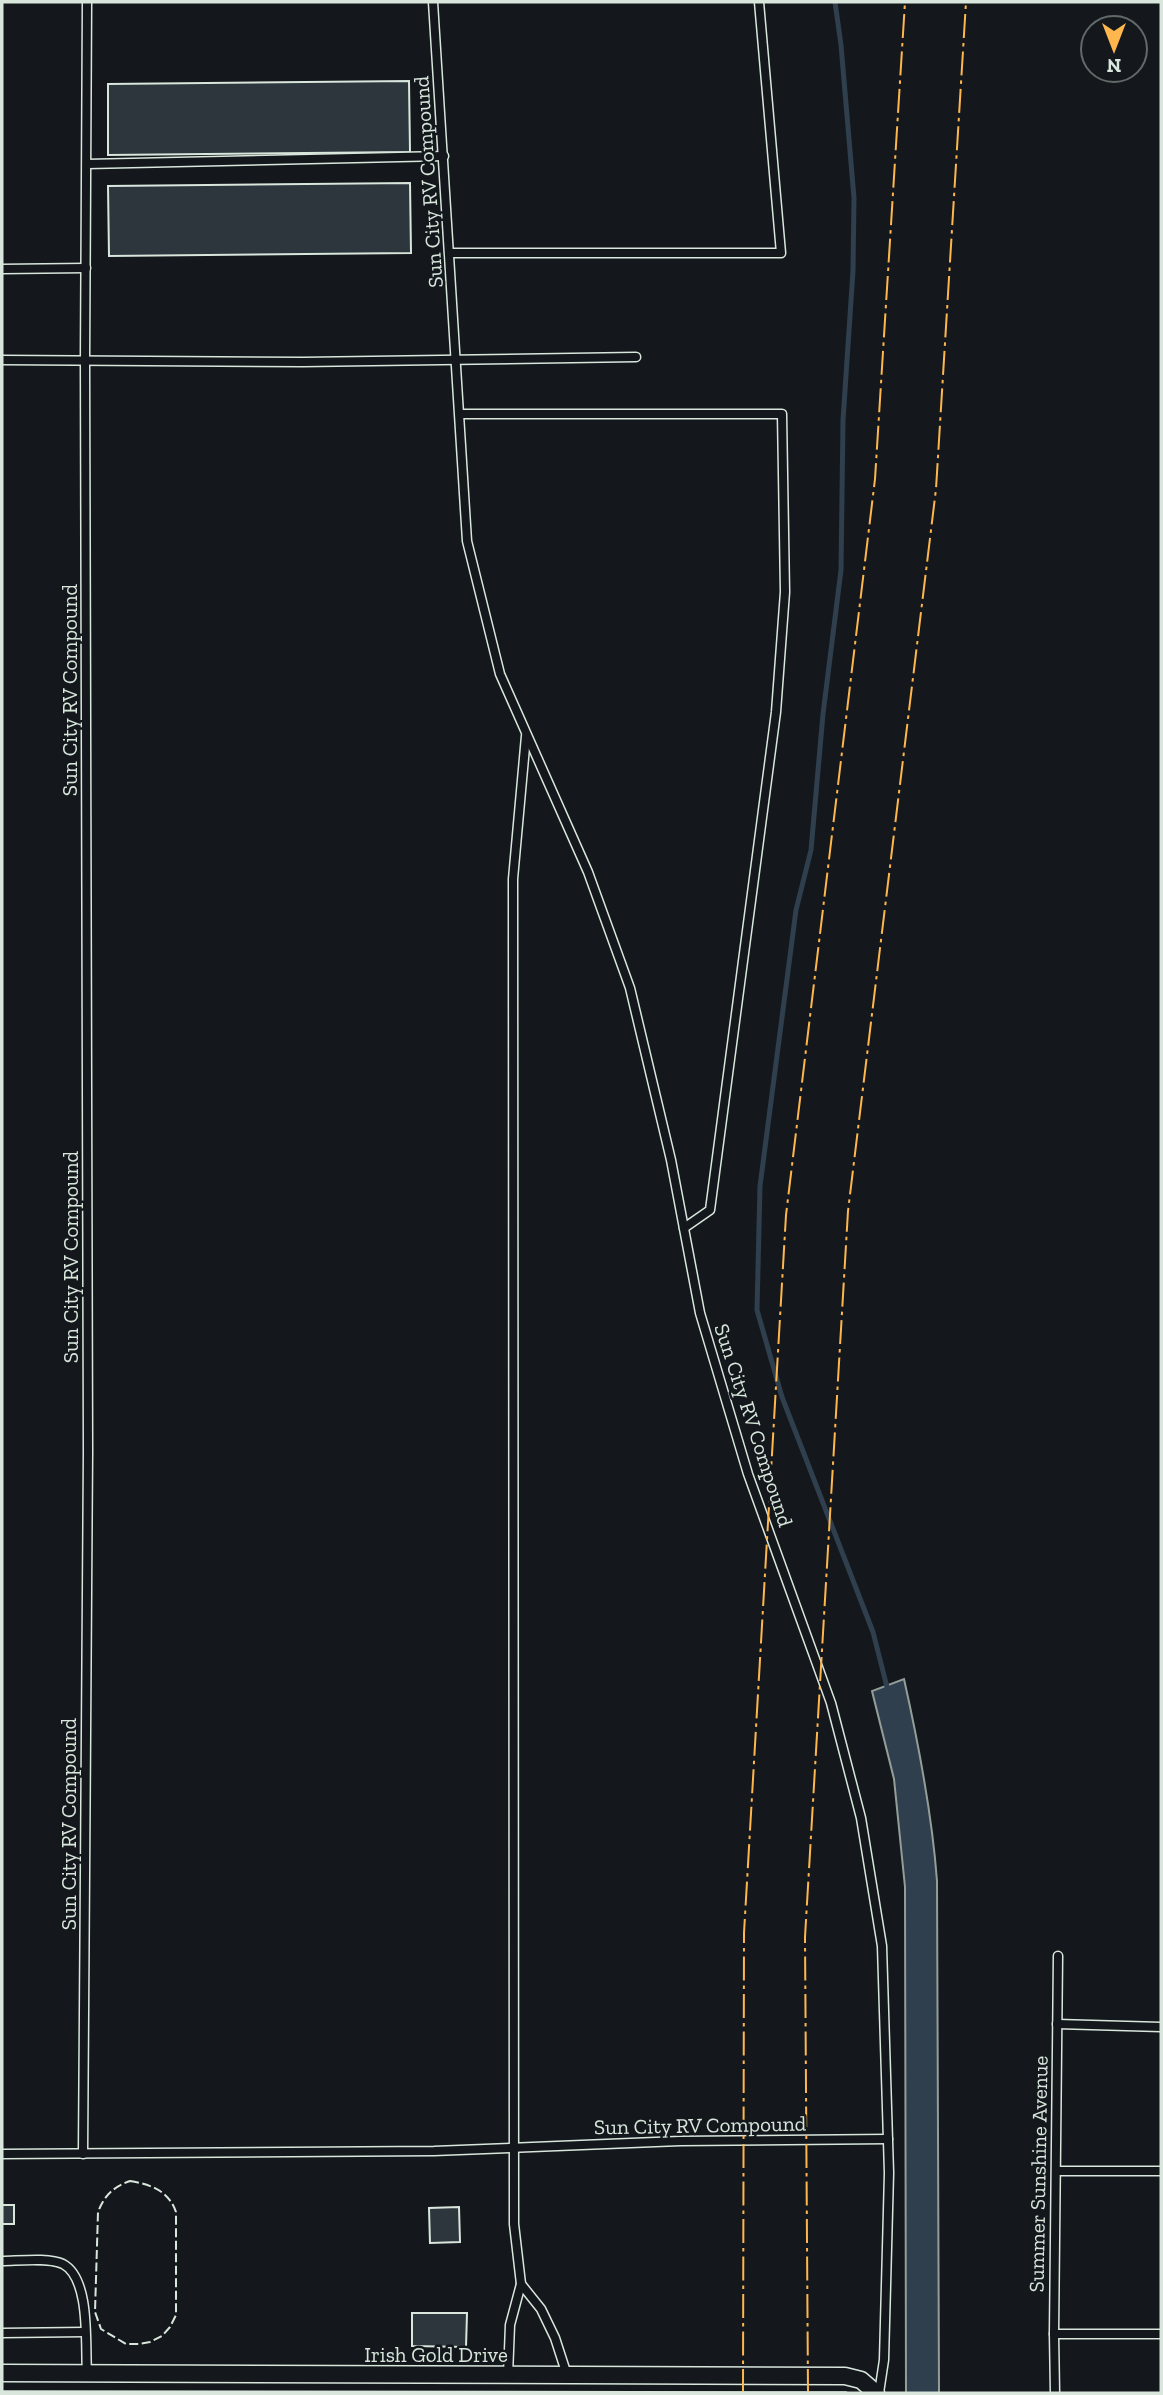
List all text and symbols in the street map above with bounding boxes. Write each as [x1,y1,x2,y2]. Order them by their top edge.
north arrow [1079,14,1149,84]
text: N [1107,54,1121,77]
street label: Sun City RV Compound [408,75,448,289]
street label: Sun City RV Compound [57,583,82,796]
street label: Sun City RV Compound [58,1150,83,1363]
street label: Sun City RV Compound [709,1320,799,1530]
street label: Sun City RV Compound [56,1717,81,1930]
street label: Summer Sunshine Avenue [1023,2055,1053,2293]
street label: Sun City RV Compound [594,2111,807,2139]
street label: Irish Gold Drive [364,2342,508,2367]

